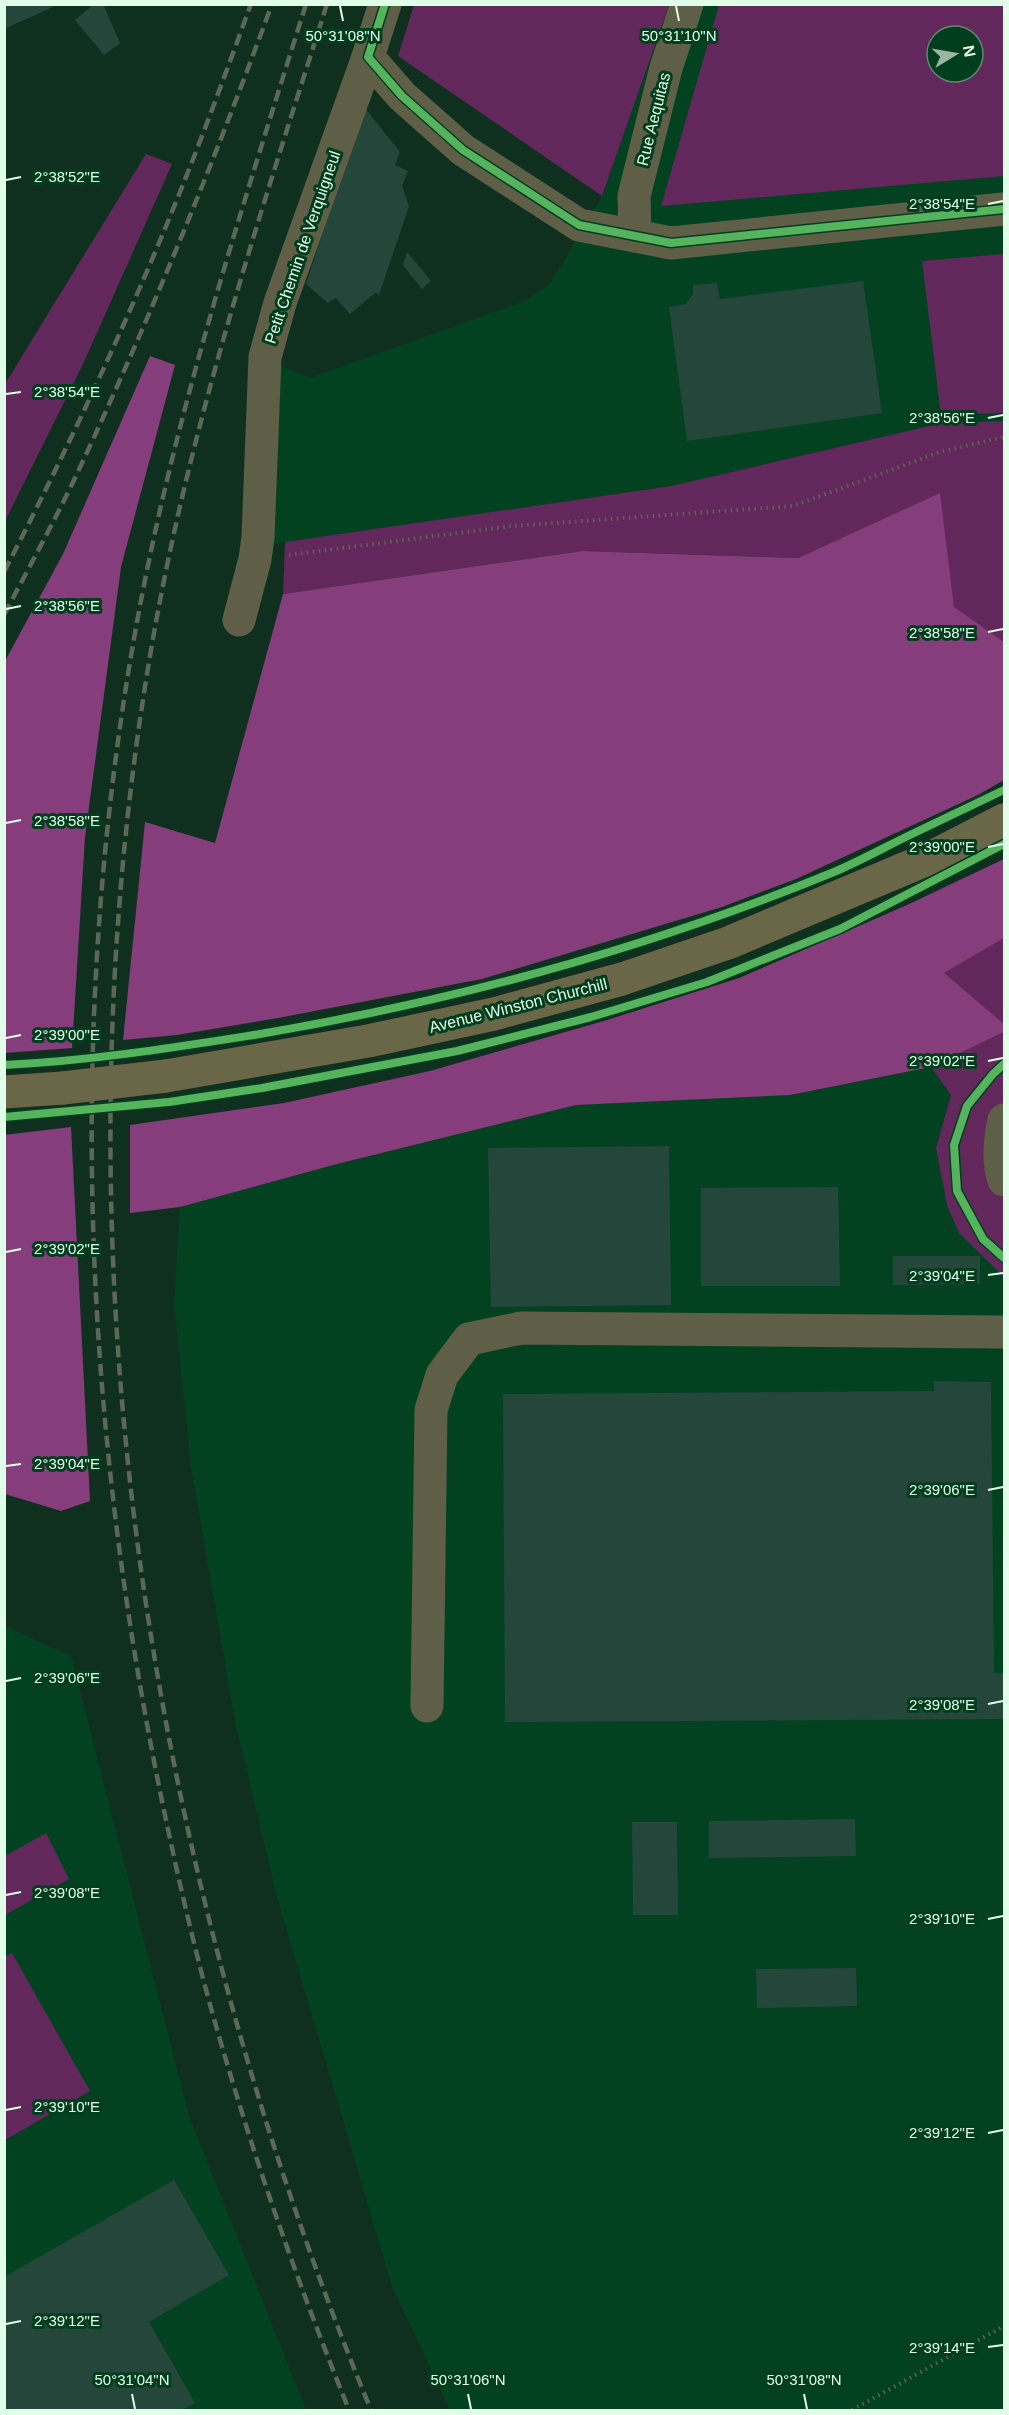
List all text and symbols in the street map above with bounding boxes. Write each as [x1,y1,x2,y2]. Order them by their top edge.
north arrow [925,24,985,84]
text: 50°31'08"N [305,27,381,44]
text: 50°31'10"N [641,27,717,44]
text: N [960,44,979,59]
street label: Rue Aequitas [634,71,673,167]
street label: Petit Chemin de Verquigneul [261,149,344,346]
text: 2°38'52"E [34,168,100,185]
text: 2°38'54"E [909,195,975,212]
text: 2°38'54"E [34,383,100,400]
text: 2°38'56"E [909,409,975,426]
text: 2°38'56"E [34,597,100,614]
text: 2°38'58"E [909,624,975,641]
text: 2°38'58"E [34,812,100,829]
text: 2°39'00"E [909,838,975,855]
street label: Avenue Winston Churchill [427,975,609,1036]
text: 2°39'00"E [34,1026,100,1043]
text: 2°39'02"E [909,1052,975,1069]
text: 2°39'02"E [34,1240,100,1257]
text: 2°39'04"E [909,1267,975,1284]
text: 2°39'04"E [34,1455,100,1472]
text: 2°39'06"E [909,1481,975,1498]
text: 2°39'06"E [34,1669,100,1686]
text: 2°39'08"E [909,1696,975,1713]
text: 2°39'08"E [34,1884,100,1901]
text: 2°39'10"E [909,1910,975,1927]
text: 2°39'10"E [34,2098,100,2115]
text: 2°39'12"E [909,2124,975,2141]
text: 2°39'12"E [34,2312,100,2329]
text: 2°39'14"E [909,2339,975,2356]
text: 50°31'04"N [94,2371,170,2388]
text: 50°31'06"N [430,2371,506,2388]
text: 50°31'08"N [766,2371,842,2388]

